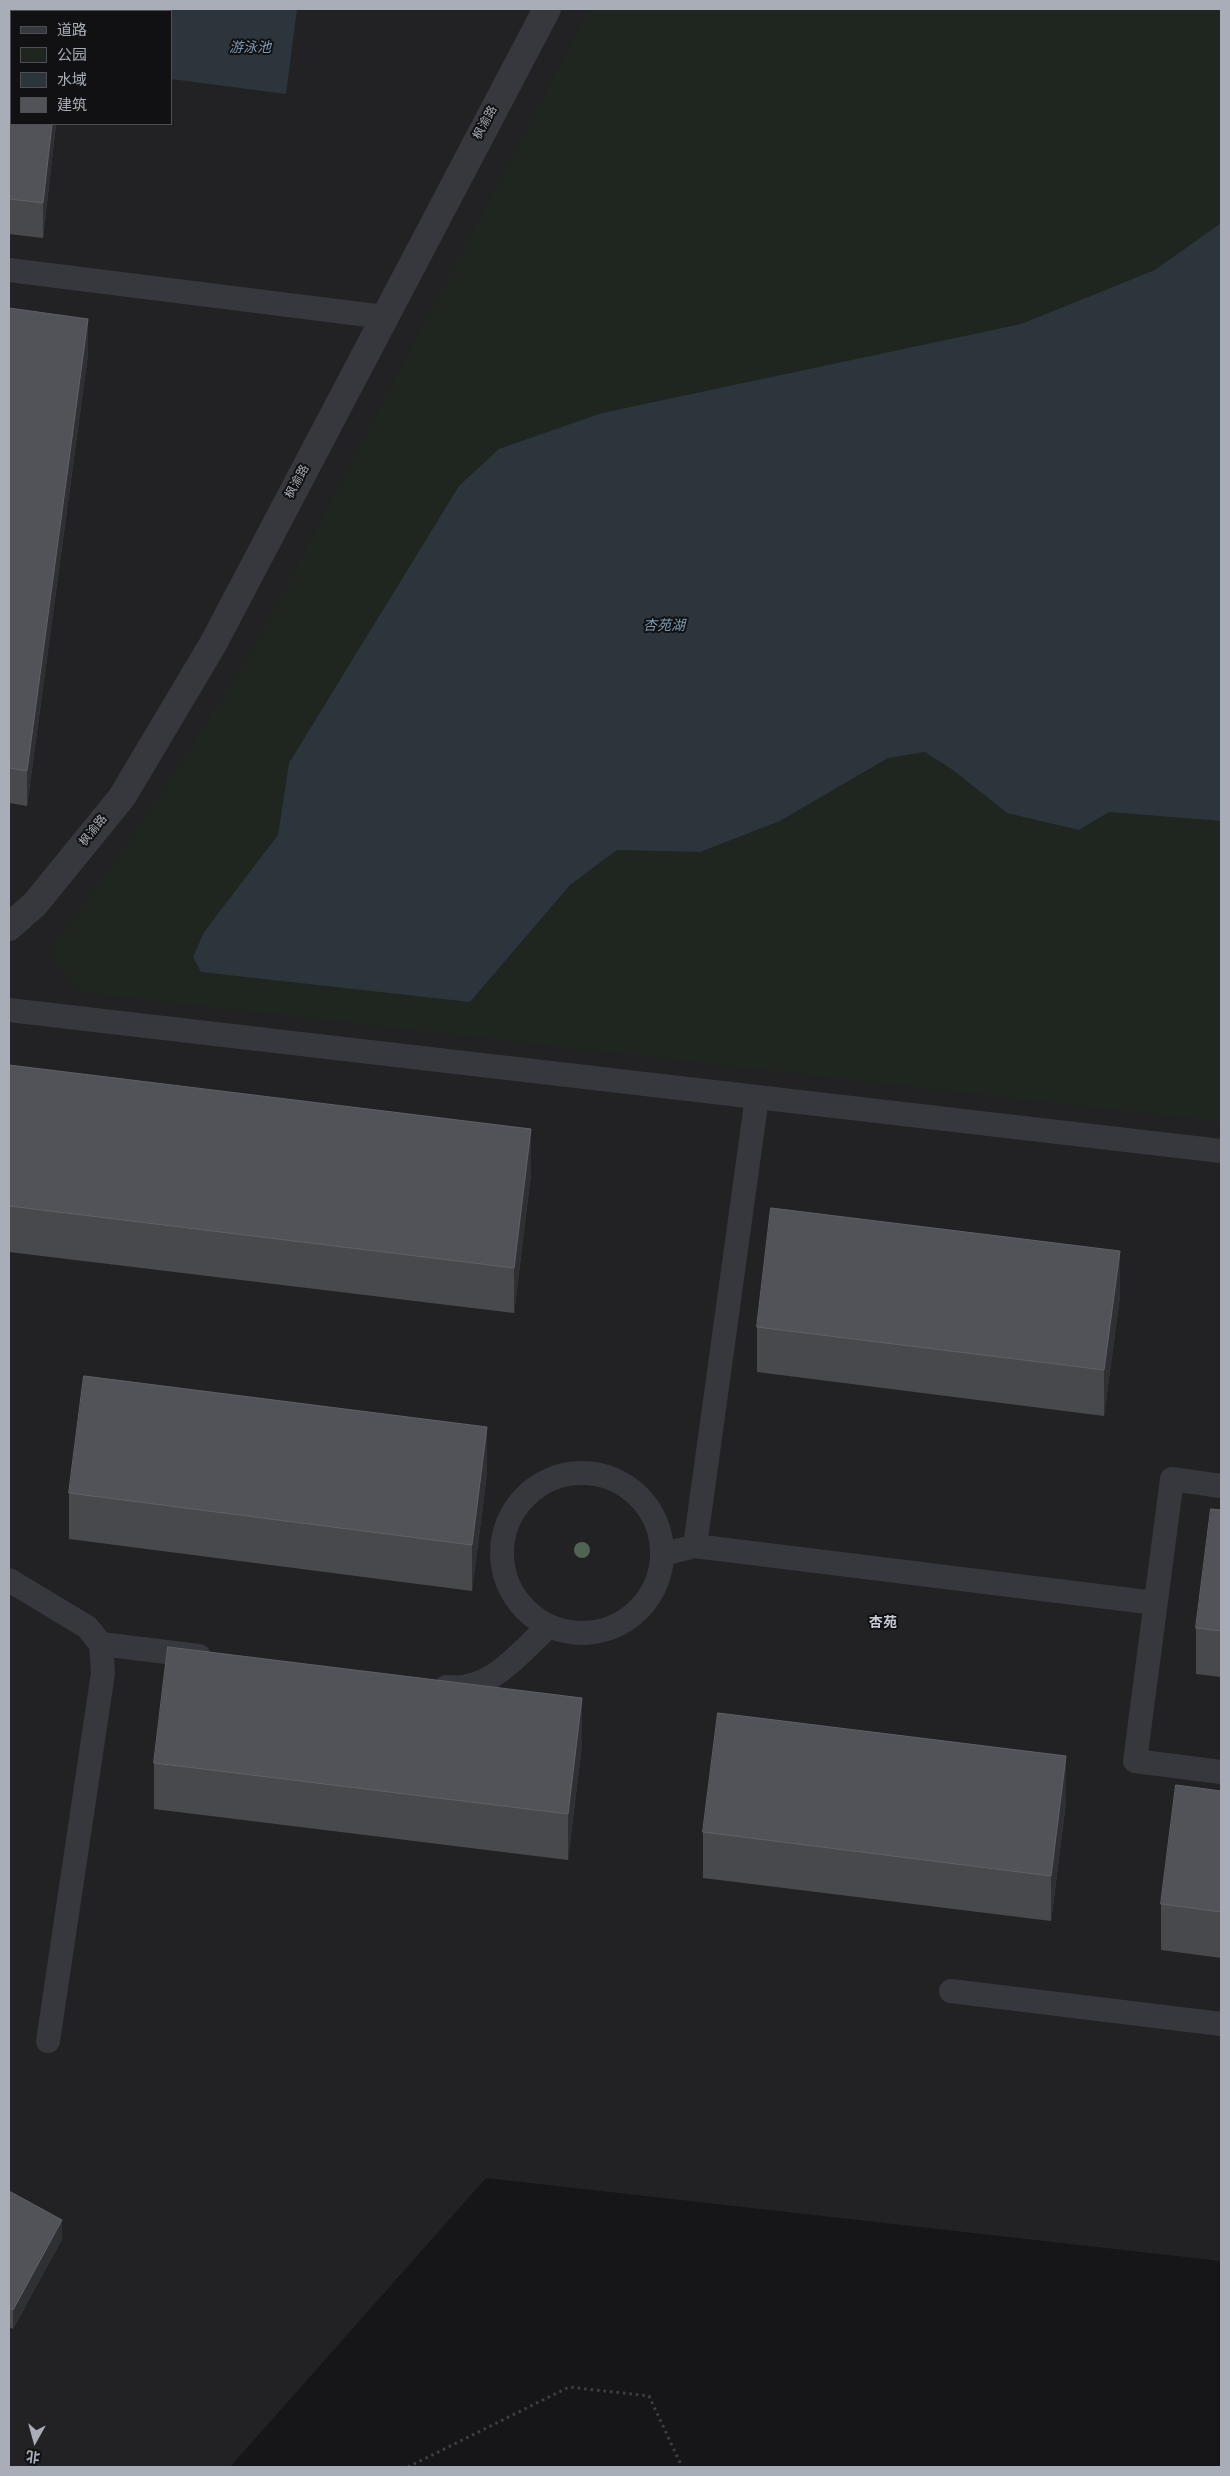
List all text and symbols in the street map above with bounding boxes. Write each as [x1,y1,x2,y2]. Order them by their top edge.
legend [10,10,172,125]
text: 道路 [57,20,87,41]
water label: 游泳池 [229,41,271,57]
text: 公园 [57,45,87,66]
text: 水域 [57,70,87,91]
text: 建筑 [57,95,87,116]
street label: 枫渝路 [471,104,501,142]
street label: 枫渝路 [283,463,313,501]
water label: 杏苑湖 [643,619,685,635]
street label: 枫渝路 [77,812,111,850]
district label: 杏苑 [869,1616,897,1632]
north arrow [10,2416,60,2466]
text: 北 [25,2445,41,2467]

